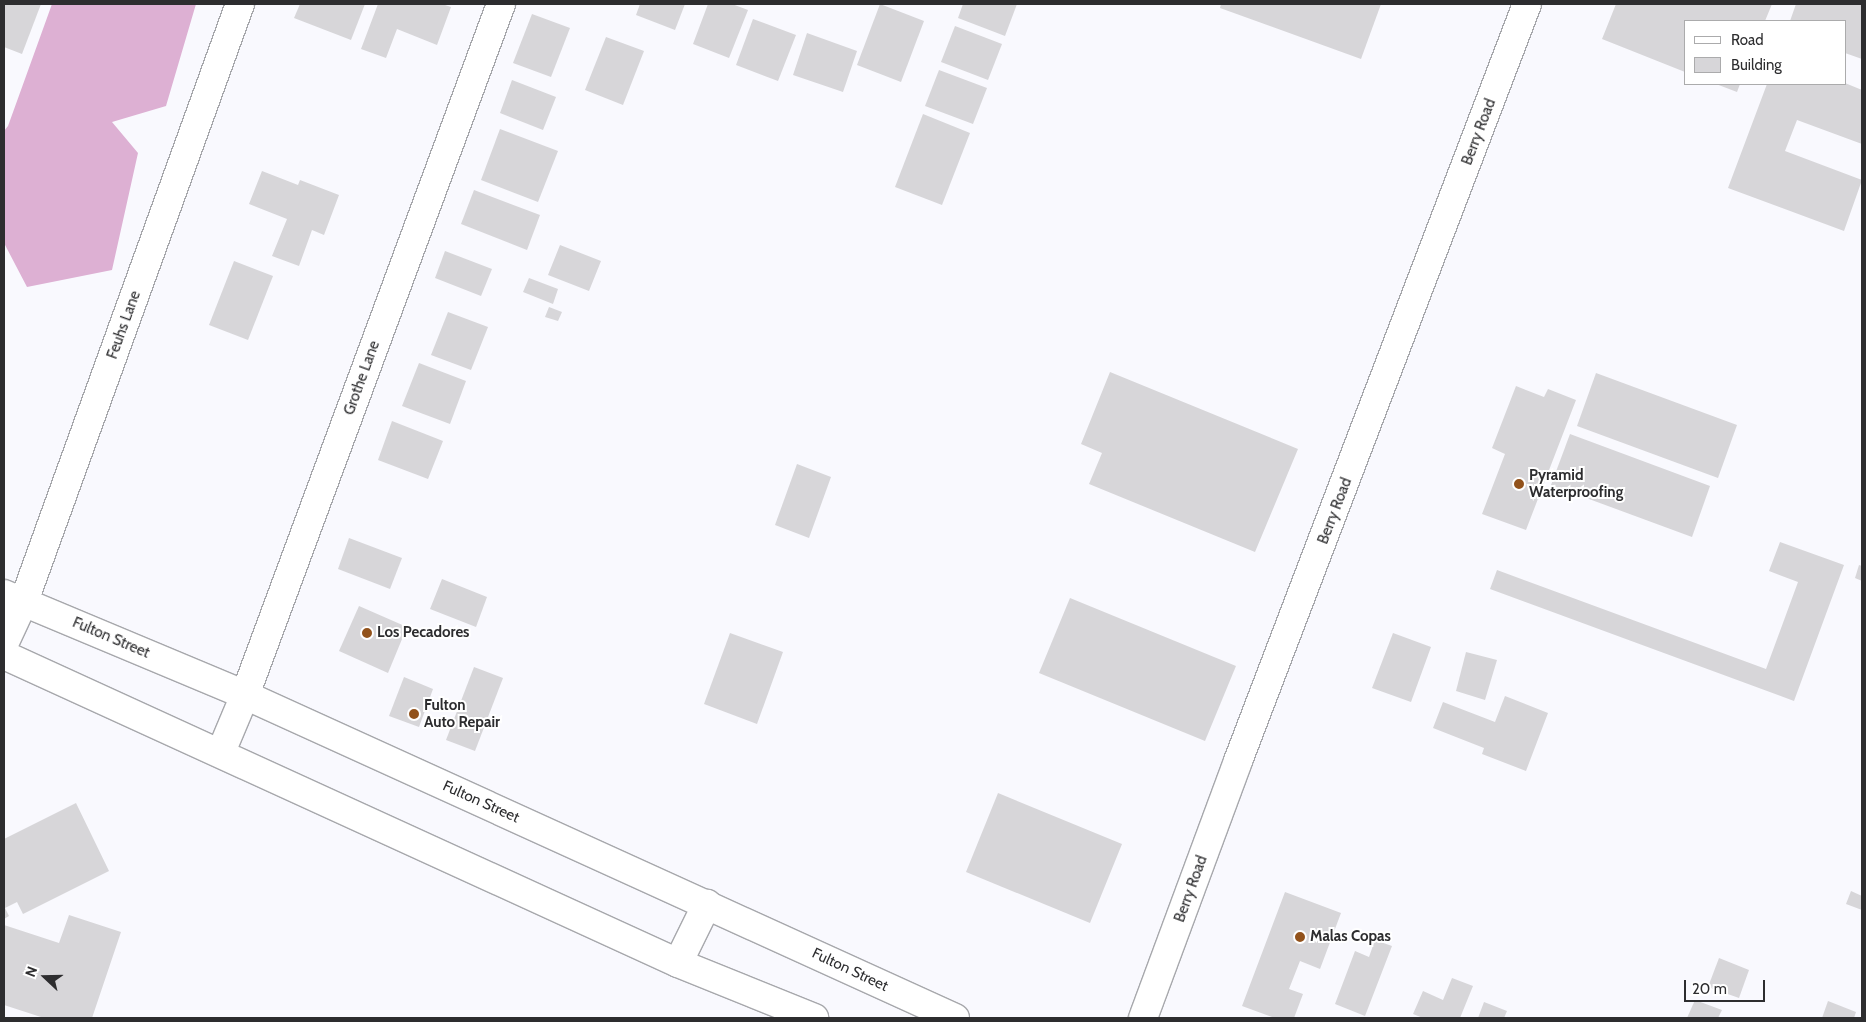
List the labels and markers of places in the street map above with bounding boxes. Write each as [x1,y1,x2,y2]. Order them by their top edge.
place label: Pyramid Waterproofing [1529,466,1623,501]
marker: Pyramid Waterproofing [1513,478,1525,490]
place label: Los Pecadores [377,624,469,642]
marker: Los Pecadores [361,627,373,639]
place label: Fulton Auto Repair [424,696,500,731]
marker: Fulton Auto Repair [408,708,420,720]
place label: Malas Copas [1310,928,1391,946]
marker: Malas Copas [1294,931,1306,943]

